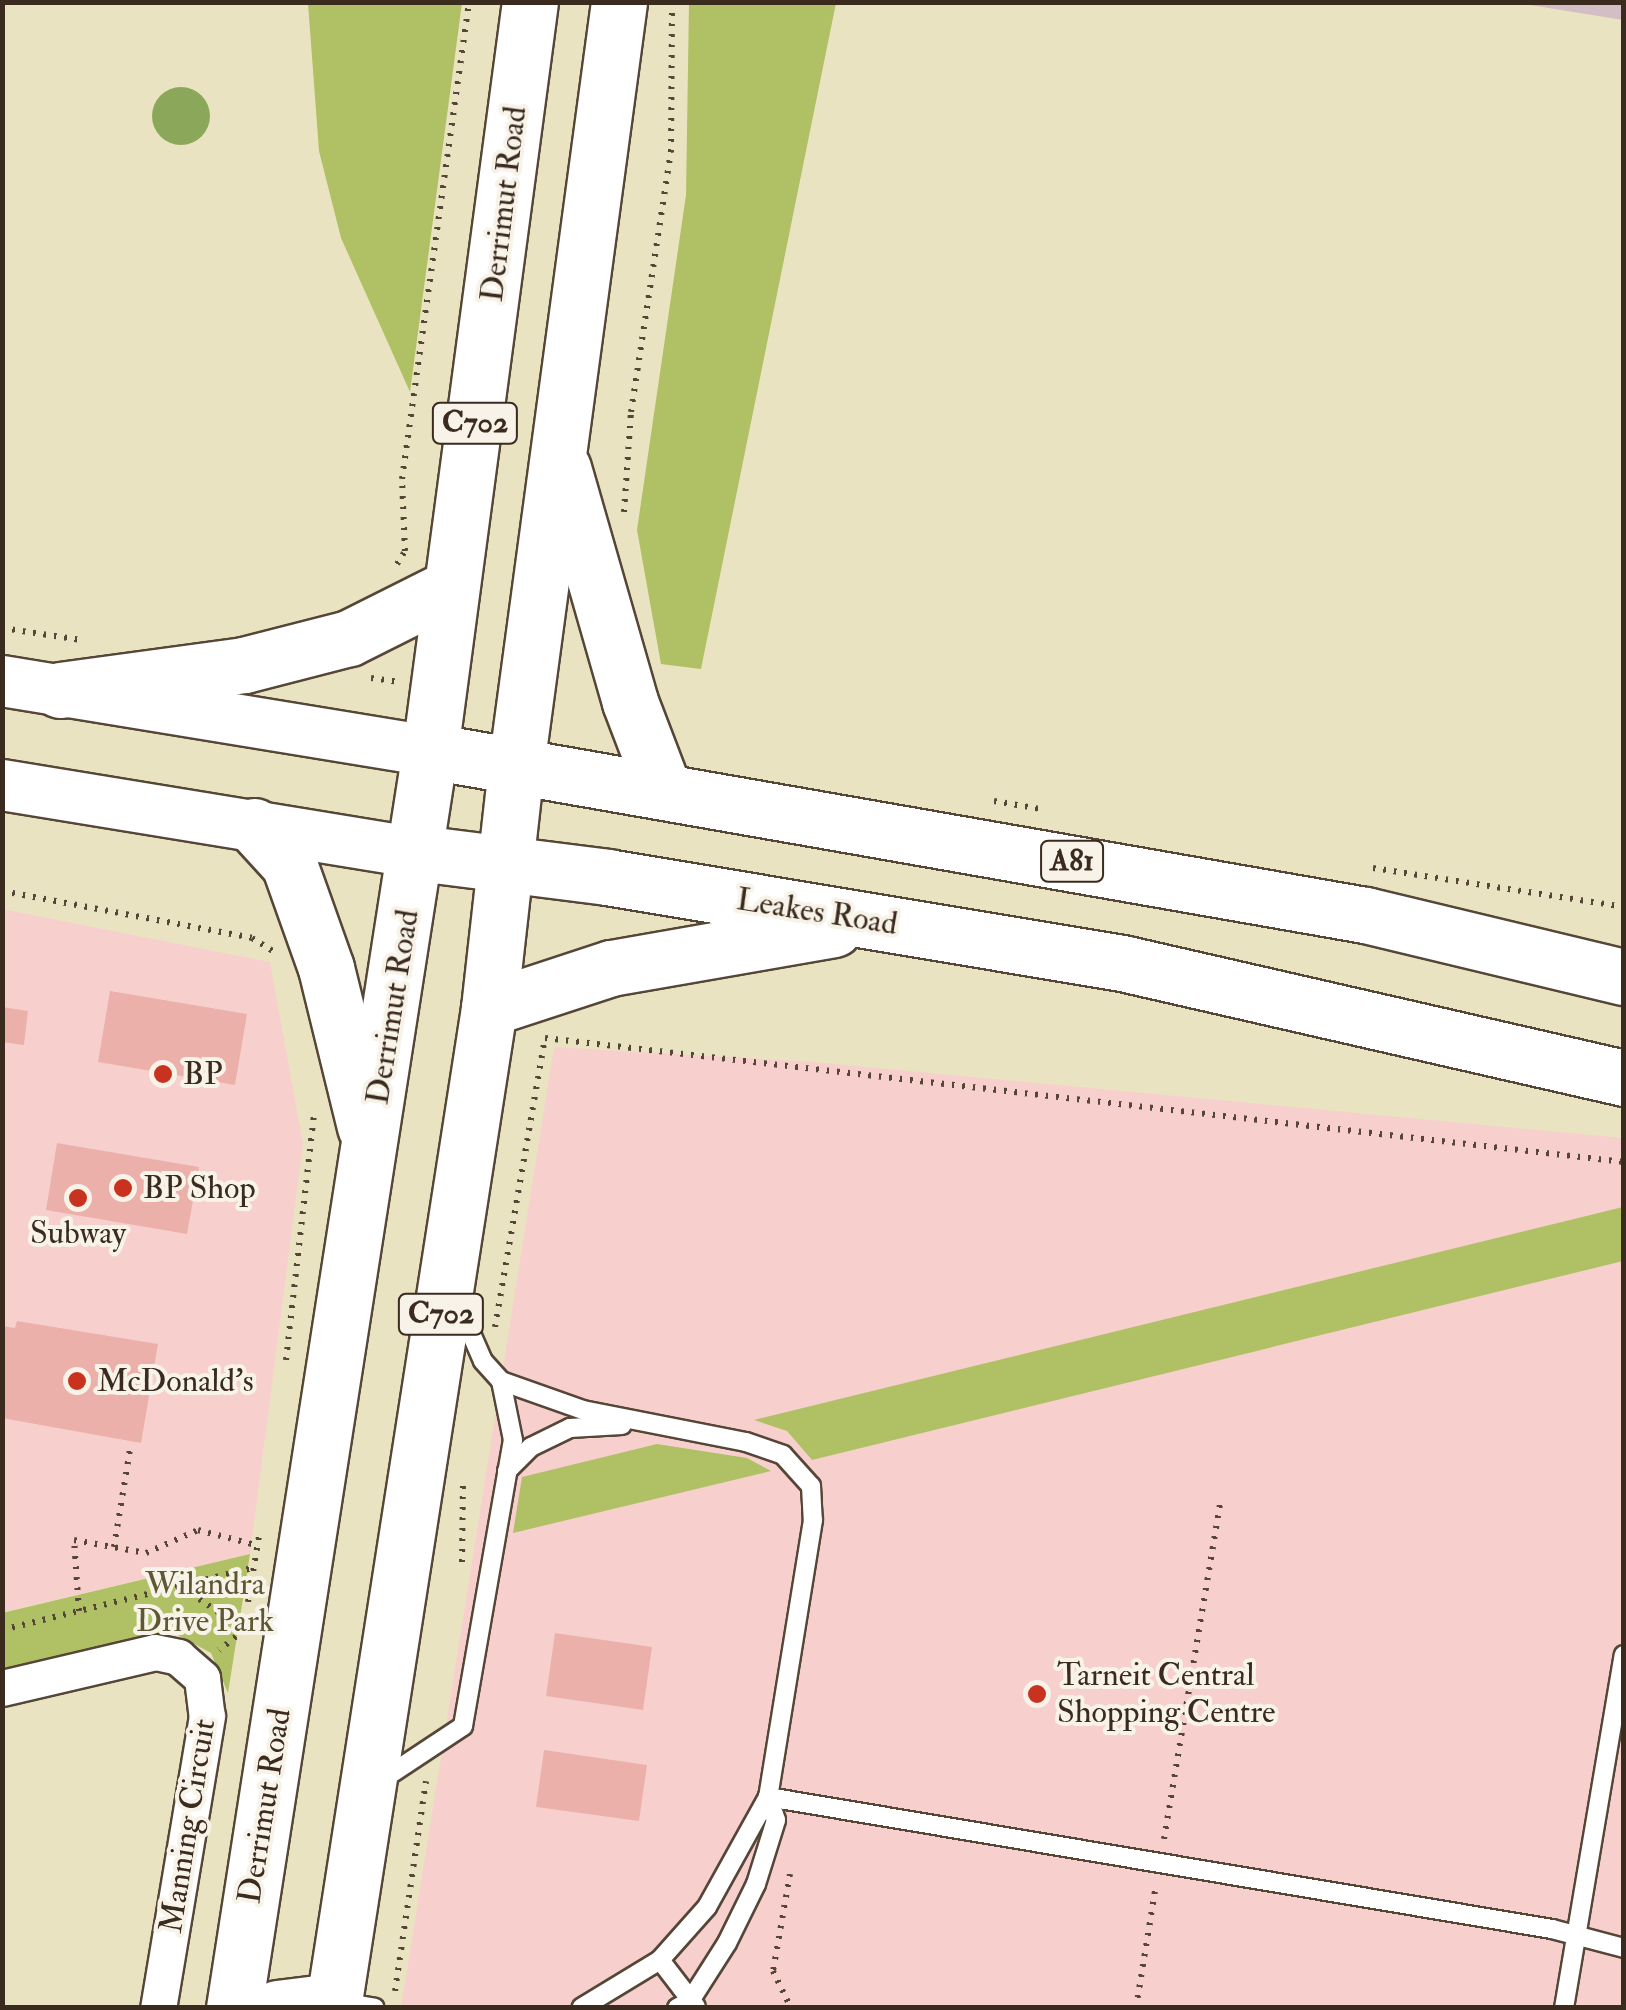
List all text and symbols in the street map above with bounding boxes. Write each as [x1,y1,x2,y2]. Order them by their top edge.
street label: Derrimut Road [473,104,535,304]
road number: C702 [430,398,520,448]
road number: A81 [1040,836,1104,886]
street label: Leakes Road [734,880,900,944]
street label: Derrimut Road [359,907,427,1107]
place label: BP [183,1055,223,1093]
marker: BP [152,1063,174,1085]
place label: BP Shop [143,1169,256,1207]
marker: BP Shop [112,1177,134,1199]
marker: Subway [67,1187,89,1209]
place label: Subway [30,1214,126,1252]
road number: C702 [396,1289,486,1339]
place label: McDonald's [97,1362,254,1400]
marker: McDonald's [66,1370,88,1392]
park label: Wilandra Drive Park [136,1566,274,1641]
place label: Tarneit Central Shopping Centre [1057,1657,1275,1732]
marker: Tarneit Central Shopping Centre [1026,1683,1048,1705]
street label: Derrimut Road [231,1706,299,1906]
street label: Manning Circuit [152,1716,224,1936]

